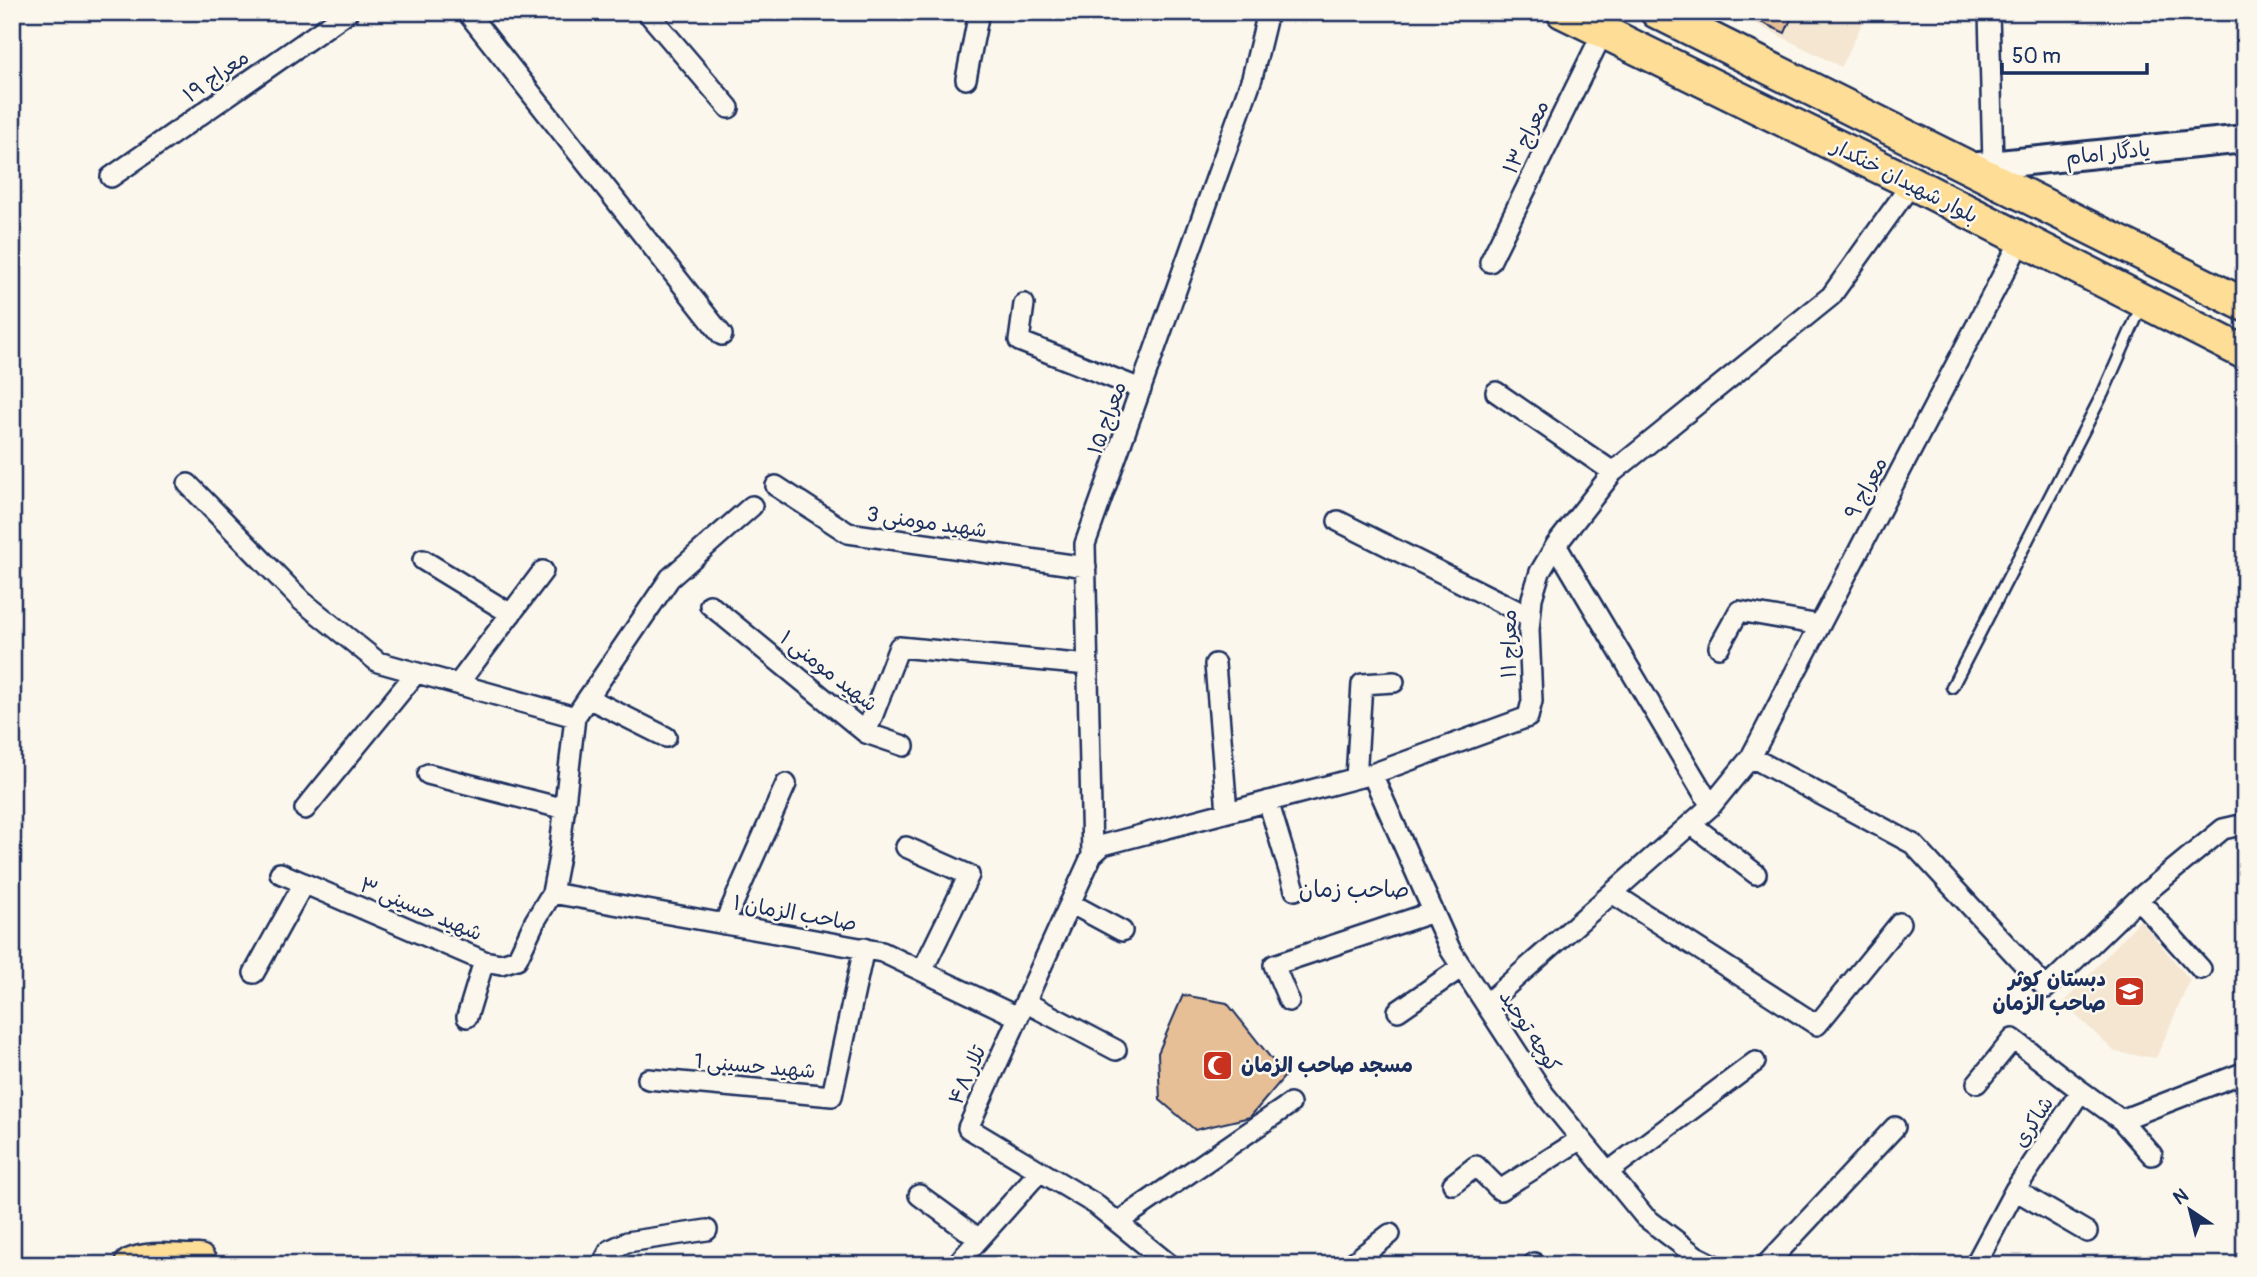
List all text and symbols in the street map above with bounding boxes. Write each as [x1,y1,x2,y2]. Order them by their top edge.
scale bar [2002,32,2147,76]
text: 50 m [2012,43,2061,70]
street label: معراج ۱۹ [178,44,255,109]
street label: معراج ۱۳ [1497,96,1556,178]
street label: بلوار شهیدان خنکدار [1825,132,1982,230]
street label: یادگار امام [2064,136,2152,173]
street label: معراج ۱۵ [1082,378,1133,458]
street label: معراج ۹ [1839,452,1894,524]
street label: شهید مومنی 3 [865,501,989,544]
street label: معراج ۱۱ [1496,609,1523,679]
street label: شهید مومنی ۱ [774,625,883,718]
street label: شهید حسینی ۳ [355,872,486,947]
district label: صاحب زمان [1299,875,1409,904]
street label: صاحب الزمان ۱ [731,889,859,938]
place label: دبستان کوثر صاحب الزمان [1992,966,2106,1017]
school or university icon: دبستان کوثر صاحب الزمان [2112,974,2146,1008]
street label: کوچه توحید [1493,985,1566,1078]
street label: تلار ۴۸ [942,1041,993,1109]
street label: شهید حسینی 1 [693,1048,817,1085]
mosque icon: مسجد صاحب الزمان [1201,1048,1235,1082]
place label: مسجد صاحب الزمان [1241,1052,1413,1079]
street label: شاکری [2007,1092,2060,1153]
north arrow [2156,1176,2226,1246]
text: N [2169,1183,2193,1210]

